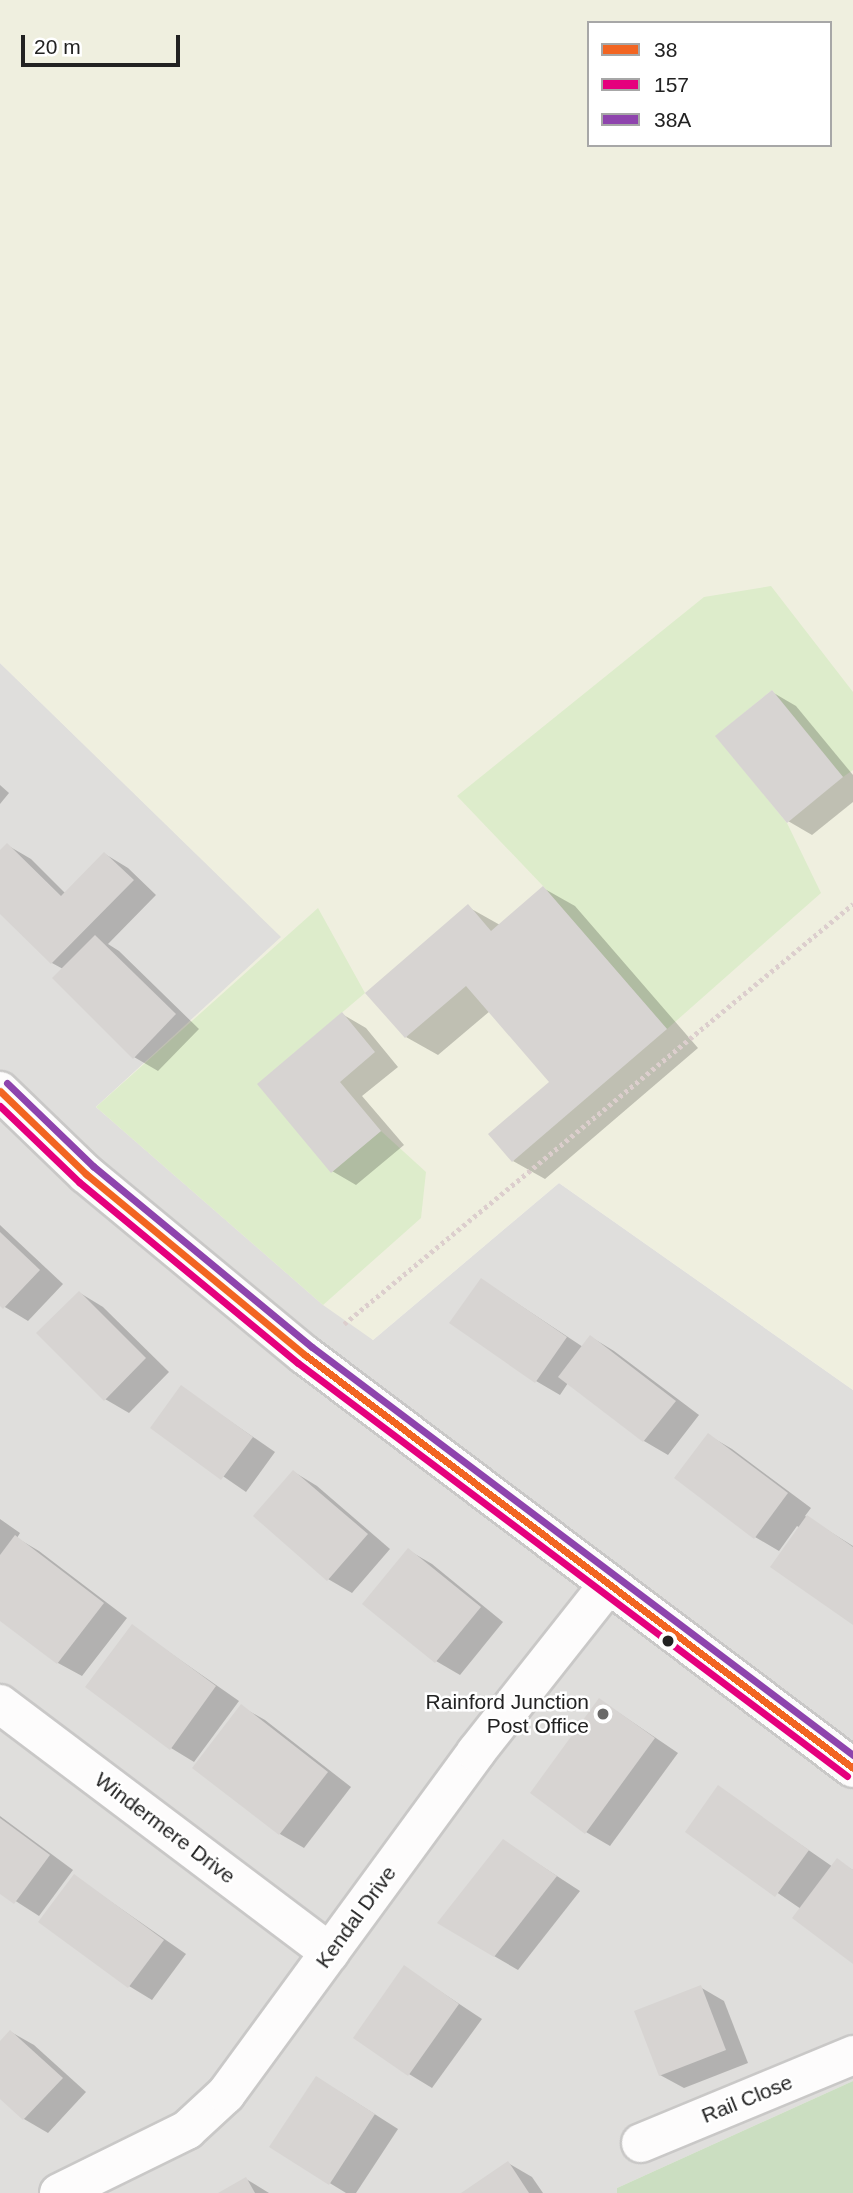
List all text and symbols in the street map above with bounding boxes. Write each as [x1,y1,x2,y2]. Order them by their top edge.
scale bar [24,21,184,65]
legend [587,21,832,147]
text: 20 m [34,35,81,58]
text: 38 [654,38,677,61]
text: 157 [654,73,689,96]
text: 38A [654,108,691,131]
unlabelled marker [661,1634,675,1648]
place label: Rainford Junction Post Office [426,1689,589,1739]
marker: Rainford Junction Post Office [595,1706,611,1722]
street label: Windermere Drive [90,1767,240,1889]
street label: Kendal Drive [310,1861,402,1973]
street label: Rail Close [698,2069,796,2129]

